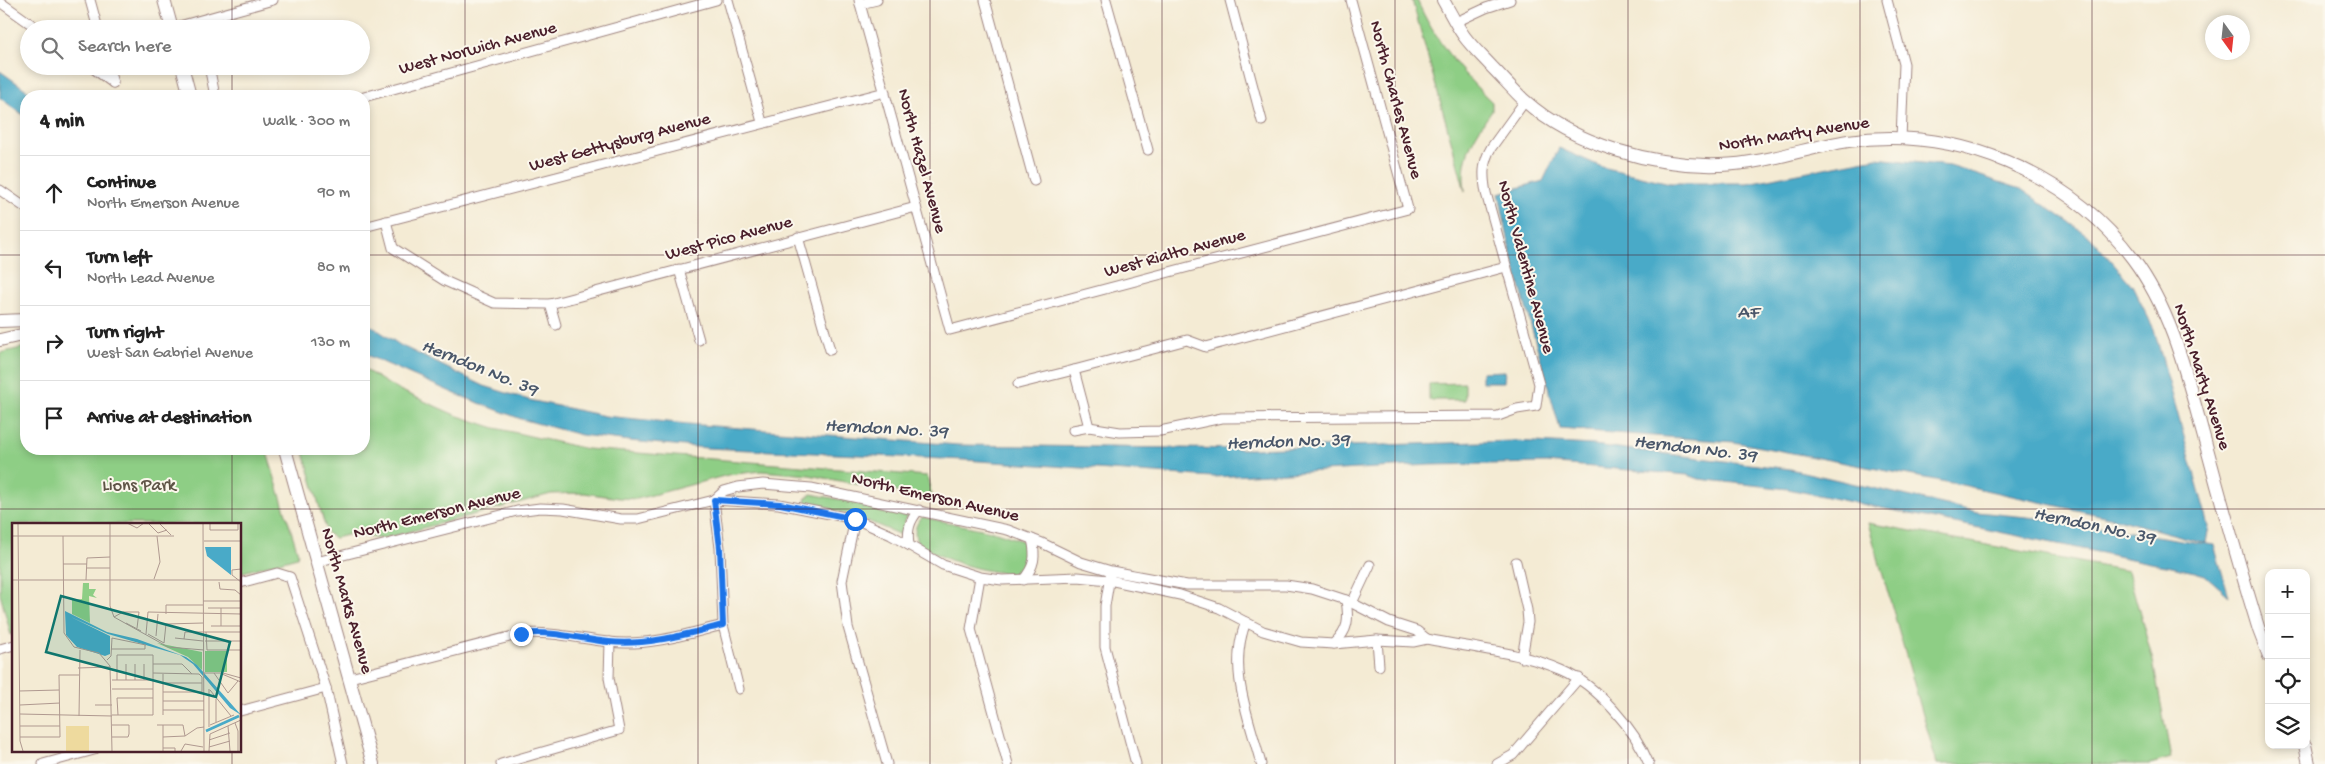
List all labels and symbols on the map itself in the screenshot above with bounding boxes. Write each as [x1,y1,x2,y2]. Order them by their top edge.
north arrow [2205,15,2250,60]
street label: West Norwich Avenue [397,18,560,80]
street label: North Charles Avenue [1364,19,1426,182]
street label: North Hazel Avenue [892,87,951,236]
street label: West Gettysburg Avenue [527,109,714,177]
street label: North Marty Avenue [1717,113,1872,157]
street label: North Valentine Avenue [1492,178,1558,356]
street label: West Pico Avenue [663,212,795,266]
street label: West Rialto Avenue [1102,225,1249,283]
street label: North Marty Avenue [2167,301,2235,453]
water label: AF [1738,302,1762,325]
water label: Herndon No. 39 [418,335,543,404]
water label: Herndon No. 39 [824,415,951,445]
water label: Herndon No. 39 [1226,429,1352,457]
water label: Herndon No. 39 [1633,431,1760,469]
street label: North Emerson Avenue [849,468,1022,528]
park label: Lions Park [102,476,178,497]
street label: North Emerson Avenue [351,483,523,545]
water label: Herndon No. 39 [2031,503,2159,552]
route start [844,508,867,531]
inset map [12,523,241,752]
street label: North Marks Avenue [315,526,377,677]
route end [510,623,533,646]

